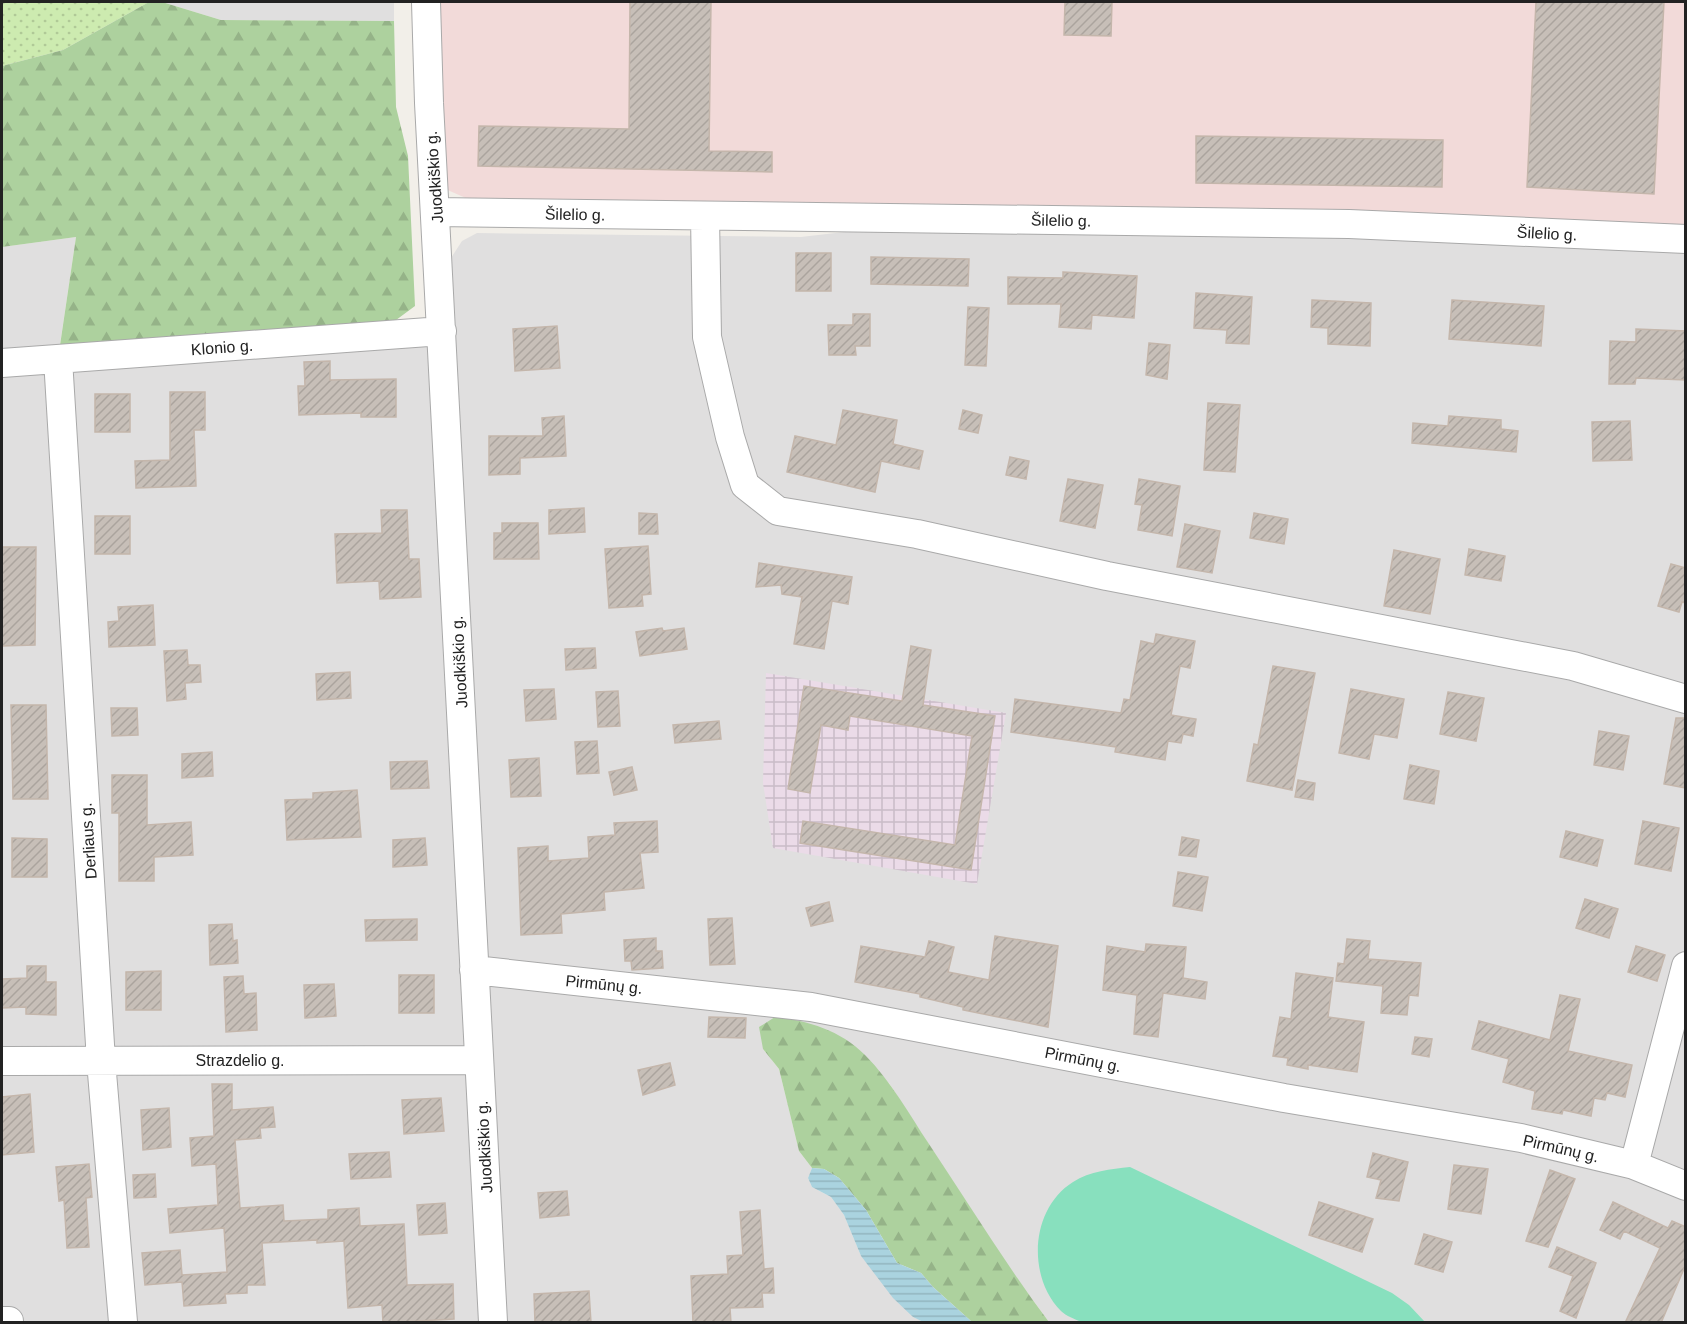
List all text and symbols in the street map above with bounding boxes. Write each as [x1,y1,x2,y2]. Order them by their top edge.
street label: Juodkiškio g. [423,130,446,224]
street label: Šilelio g. [545,204,605,224]
street label: Šilelio g. [1031,210,1091,230]
street label: Šilelio g. [1516,222,1578,244]
street label: Klonio g. [190,337,254,358]
street label: Juodkiškio g. [449,615,470,709]
street label: Derliaus g. [77,802,100,880]
street label: Pirmūnų g. [565,972,643,997]
street label: Pirmūnų g. [1043,1044,1123,1075]
street label: Strazdelio g. [196,1052,284,1069]
street label: Juodkiškio g. [474,1100,495,1194]
street label: Pirmūnų g. [1521,1132,1600,1165]

